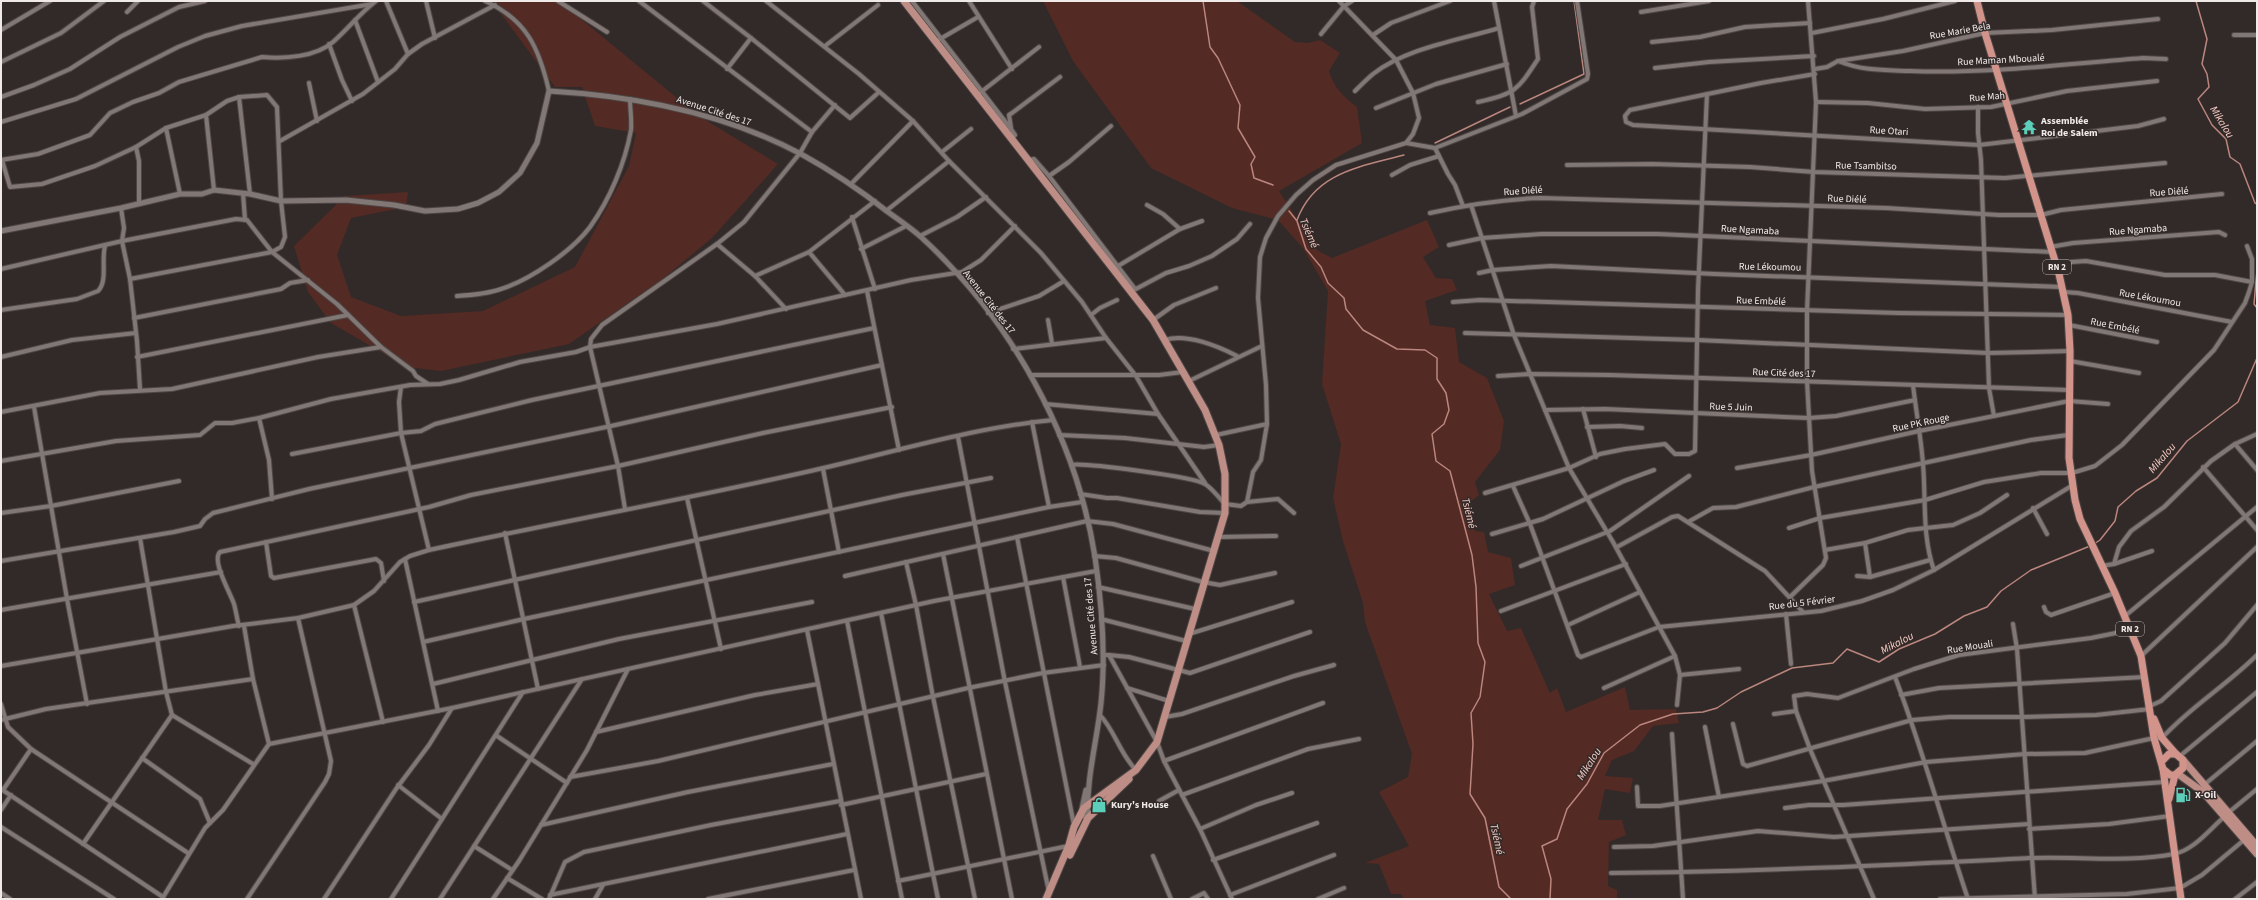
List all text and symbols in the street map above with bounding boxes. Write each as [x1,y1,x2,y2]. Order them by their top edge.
street label: Rue Marie Bela [1928,19,1992,43]
street label: Rue Maman Mboualé [1957,51,2045,69]
street label: Rue Mah [1969,88,2005,106]
street label: Avenue Cité des 17 [675,92,753,130]
water label: Mikalou [2206,103,2238,141]
place label: Assemblée Roi de Salem [2040,114,2098,140]
temple icon: Assemblée Roi de Salem [2020,118,2038,136]
street label: Rue Otari [1869,123,1909,139]
street label: Rue Tsambitso [1835,158,1897,174]
street label: Rue Diélé [1503,183,1543,199]
street label: Rue Diélé [2149,184,2189,200]
street label: Rue Diélé [1827,191,1867,207]
water label: Tsiémé [1296,216,1323,251]
street label: Rue Ngamaba [1721,221,1779,239]
street label: Rue Ngamaba [2108,221,2168,239]
street label: Rue Lékoumou [1739,259,1801,275]
road number: RN 2 [2043,260,2071,274]
street label: Avenue Cité des 17 [960,267,1018,337]
street label: Rue Lékoumou [2118,286,2182,310]
street label: Rue Embélé [1736,293,1786,309]
street label: Rue Embélé [2089,314,2141,338]
street label: Rue Cité des 17 [1752,365,1816,381]
street label: Rue 5 Juin [1709,399,1753,415]
street label: Rue PK Rouge [1891,410,1951,436]
water label: Mikalou [2145,440,2179,476]
water label: Tsiémé [1458,496,1480,531]
street label: Avenue Cité des 17 [1081,577,1101,655]
street label: Rue du 5 Février [1768,592,1837,614]
road number: RN 2 [2116,622,2144,636]
water label: Mikalou [1878,628,1916,658]
street label: Rue Mouali [1946,636,1994,658]
water label: Mikalou [1573,745,1605,783]
fuel station icon: X-Oil [2174,786,2192,804]
place label: X-Oil [2195,788,2216,802]
shop icon: Kury's House [1090,796,1108,814]
place label: Kury's House [1111,798,1169,812]
water label: Tsiémé [1486,822,1508,857]

